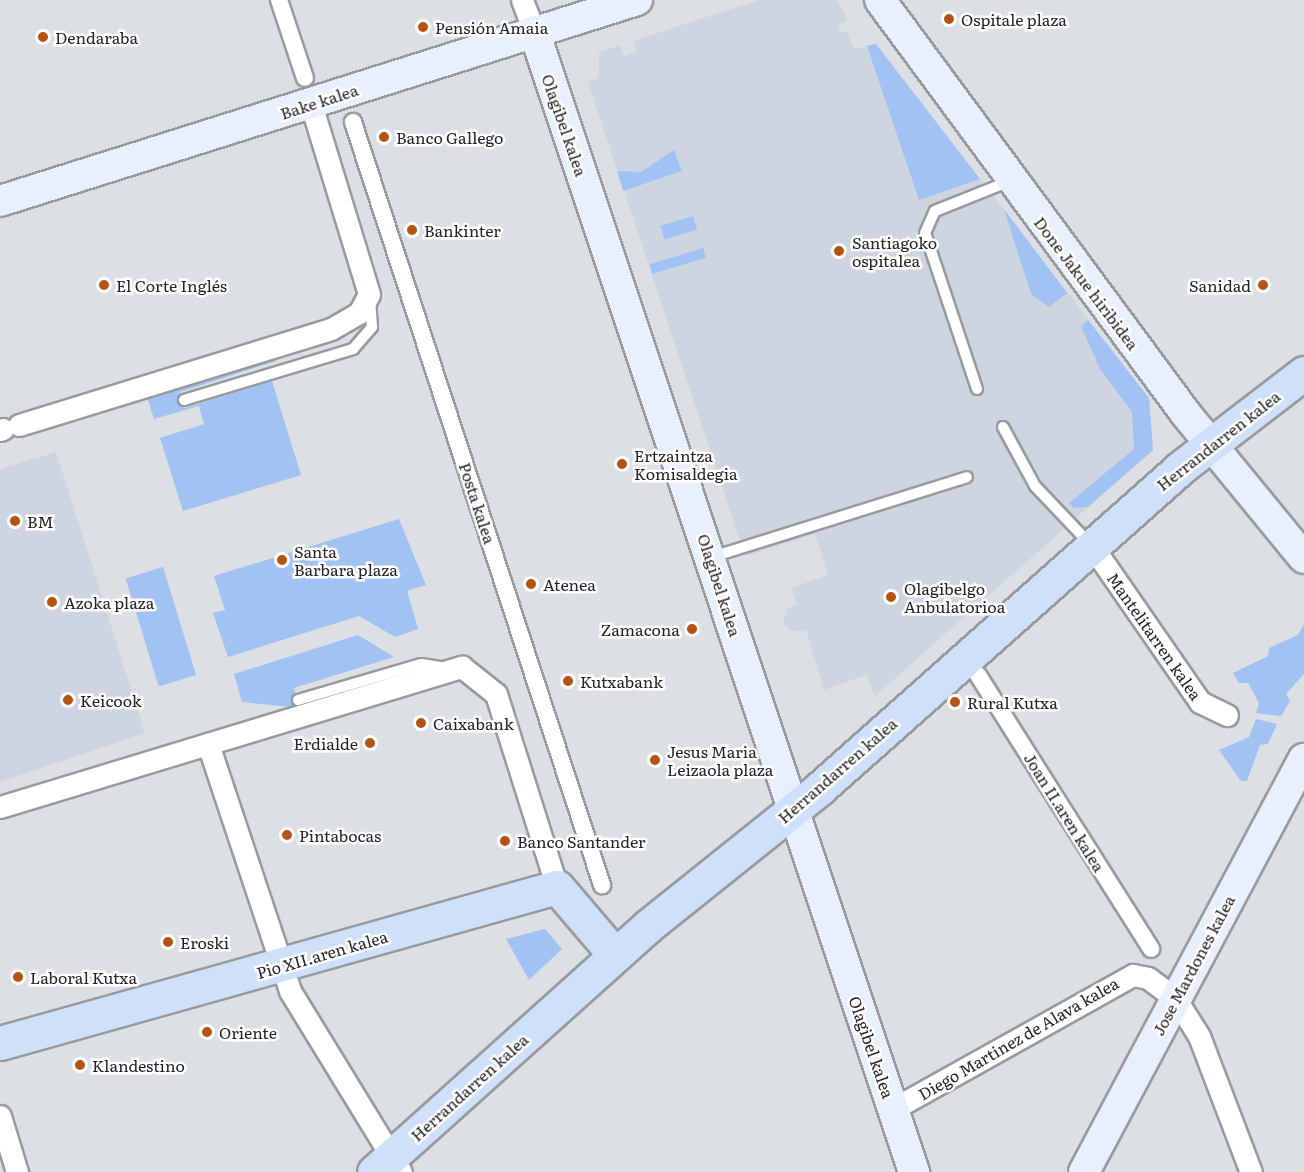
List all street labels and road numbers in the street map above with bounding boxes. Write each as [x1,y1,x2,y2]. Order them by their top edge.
street label: Olagibel kalea [539,71,591,179]
street label: Bake kalea [278,79,360,123]
street label: Done Jakue hiribidea [1031,213,1143,353]
street label: Herrandarren kalea [1153,386,1283,494]
street label: Posta kalea [456,460,500,546]
street label: Olagibel kalea [694,531,746,639]
street label: Mantelitarren kalea [1104,569,1206,703]
street label: Herrandarren kalea [774,713,900,827]
street label: Joan II.aren kalea [1021,749,1109,875]
street label: Jose Mardones kalea [1148,892,1238,1038]
street label: Pio XII.aren kalea [254,926,390,982]
street label: Diego Martinez de Alava kalea [914,973,1122,1103]
street label: Olagibel kalea [846,993,898,1101]
street label: Herrandarren kalea [406,1029,532,1145]

